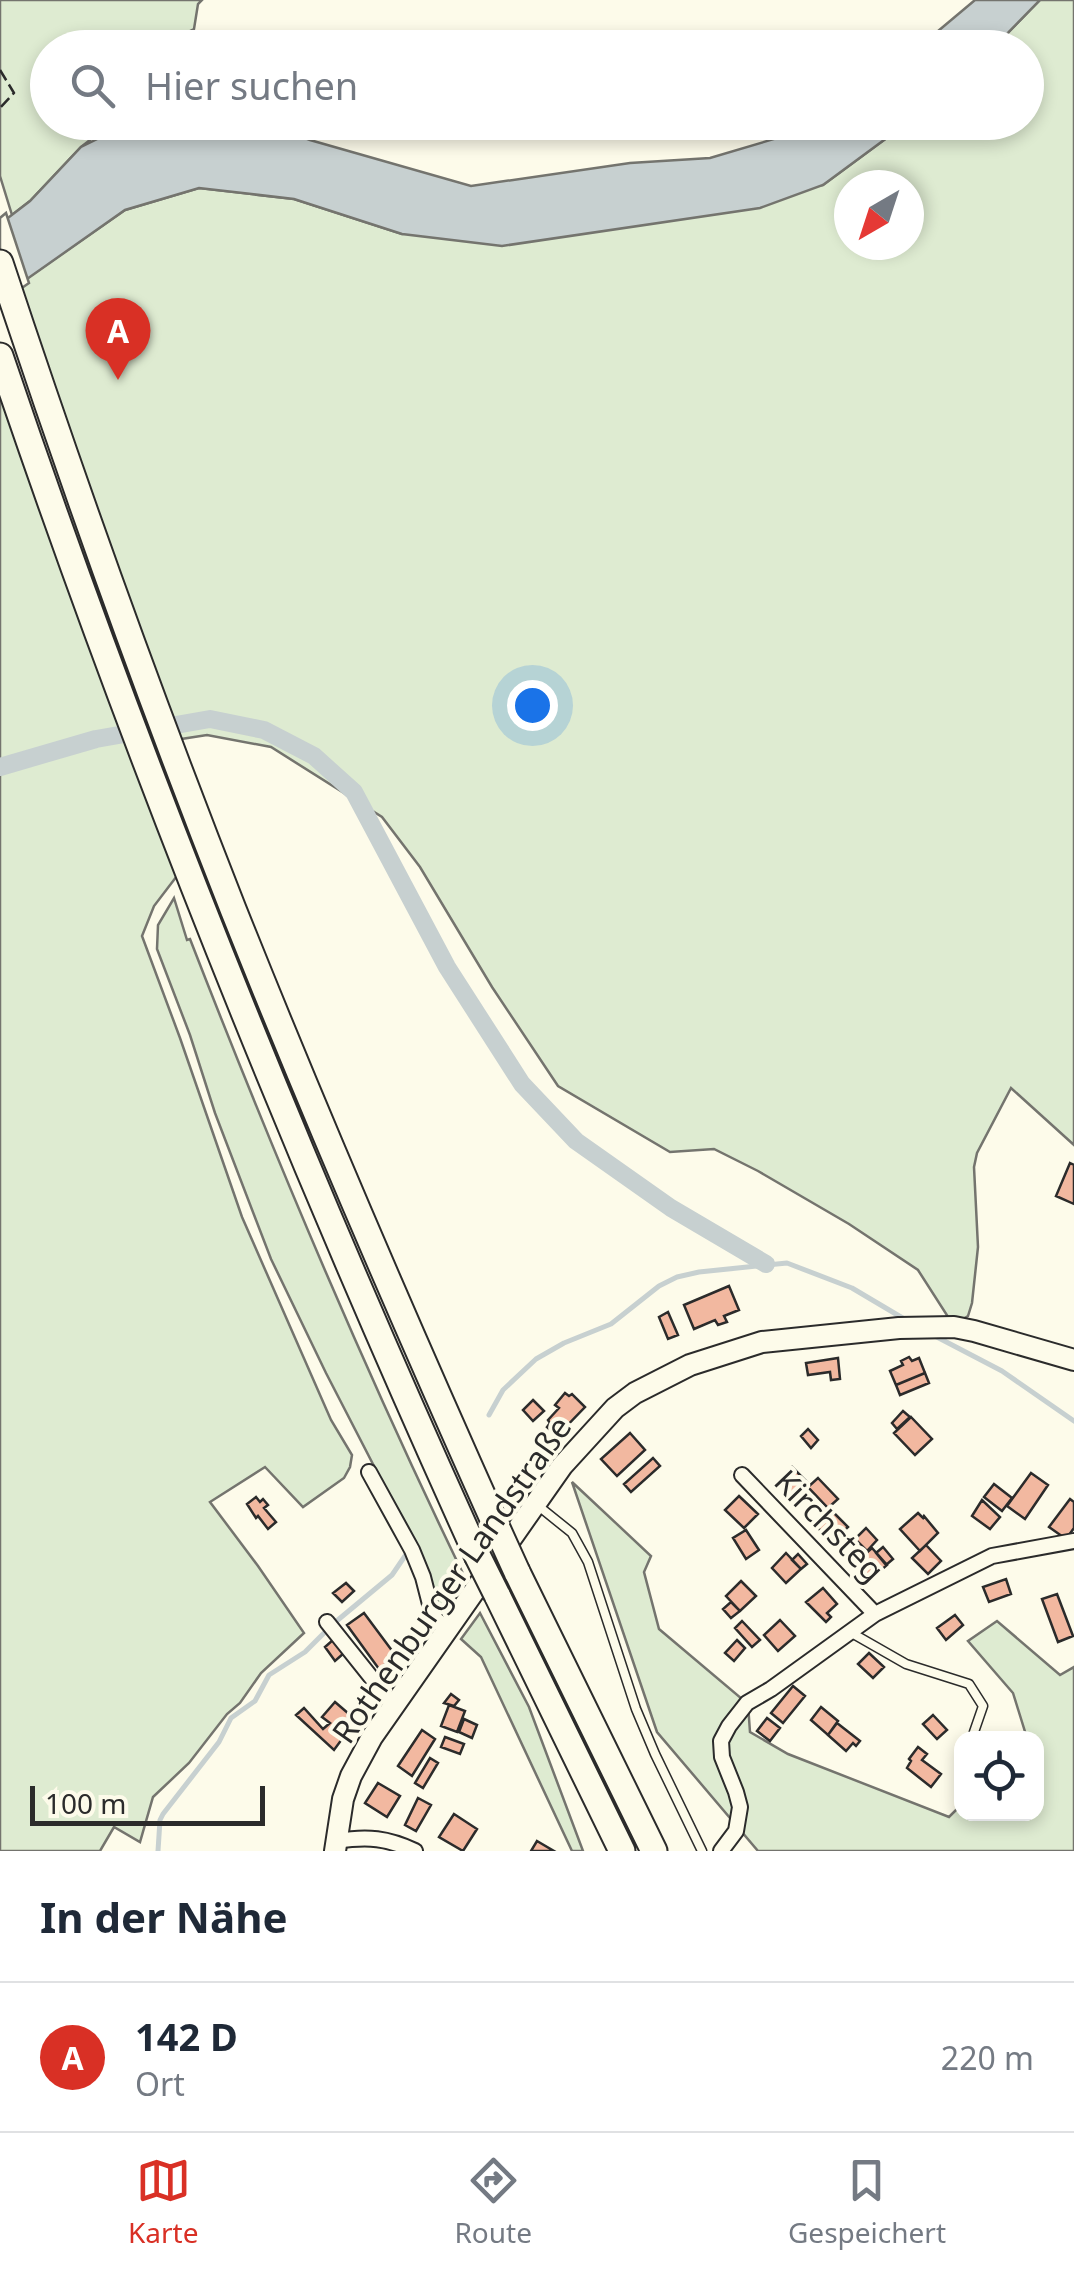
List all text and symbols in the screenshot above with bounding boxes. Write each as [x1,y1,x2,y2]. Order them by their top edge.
search box [30,30,1044,140]
icon: search [65,58,120,113]
text: Hier suchen [145,59,358,111]
north arrow [834,170,924,260]
pin: A [86,298,150,380]
your location [507,680,558,731]
street label: Rothenburger Landstraße [321,1407,580,1751]
street label: Kirchsteg [766,1460,894,1590]
map controls [954,1731,1044,1821]
button: locate [954,1731,1044,1821]
scale bar [30,1781,265,1826]
text: 100 m [45,1784,127,1822]
text: In der Nähe [40,1888,288,1945]
text: 142 D [135,2010,238,2062]
text: A [61,2036,84,2079]
text: 220 m [941,2036,1034,2079]
text: Ort [135,2062,185,2105]
tab: Karte [128,2153,198,2251]
tab: Route [454,2153,532,2251]
tab: Gespeichert [788,2153,946,2251]

